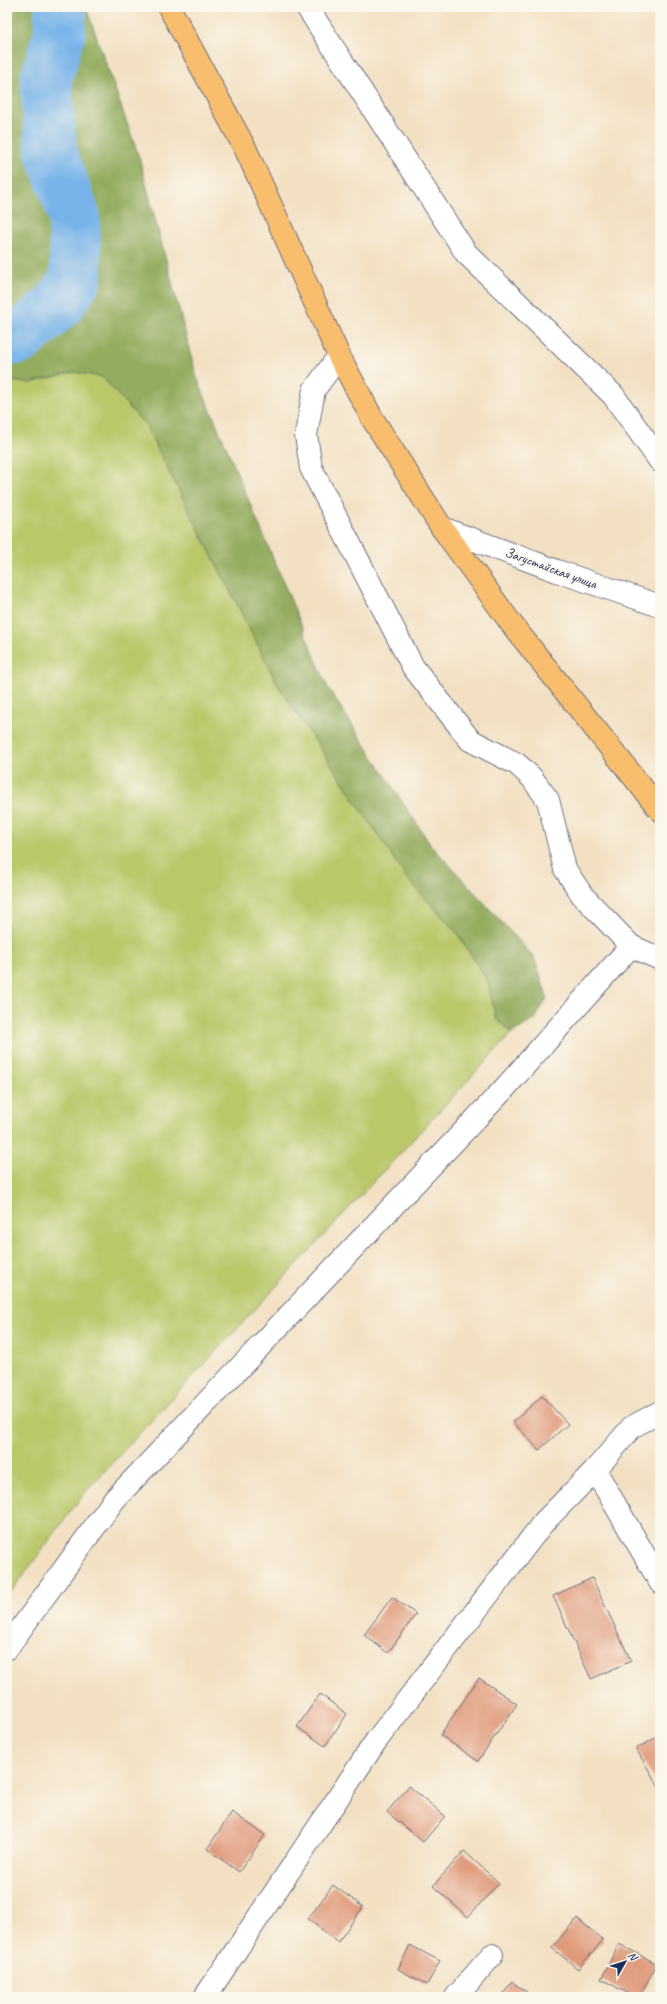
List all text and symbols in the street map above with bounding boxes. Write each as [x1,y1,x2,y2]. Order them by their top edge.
street label: Загустайская улица [503,543,601,593]
north arrow [605,1942,645,1982]
text: N [625,1949,642,1964]

